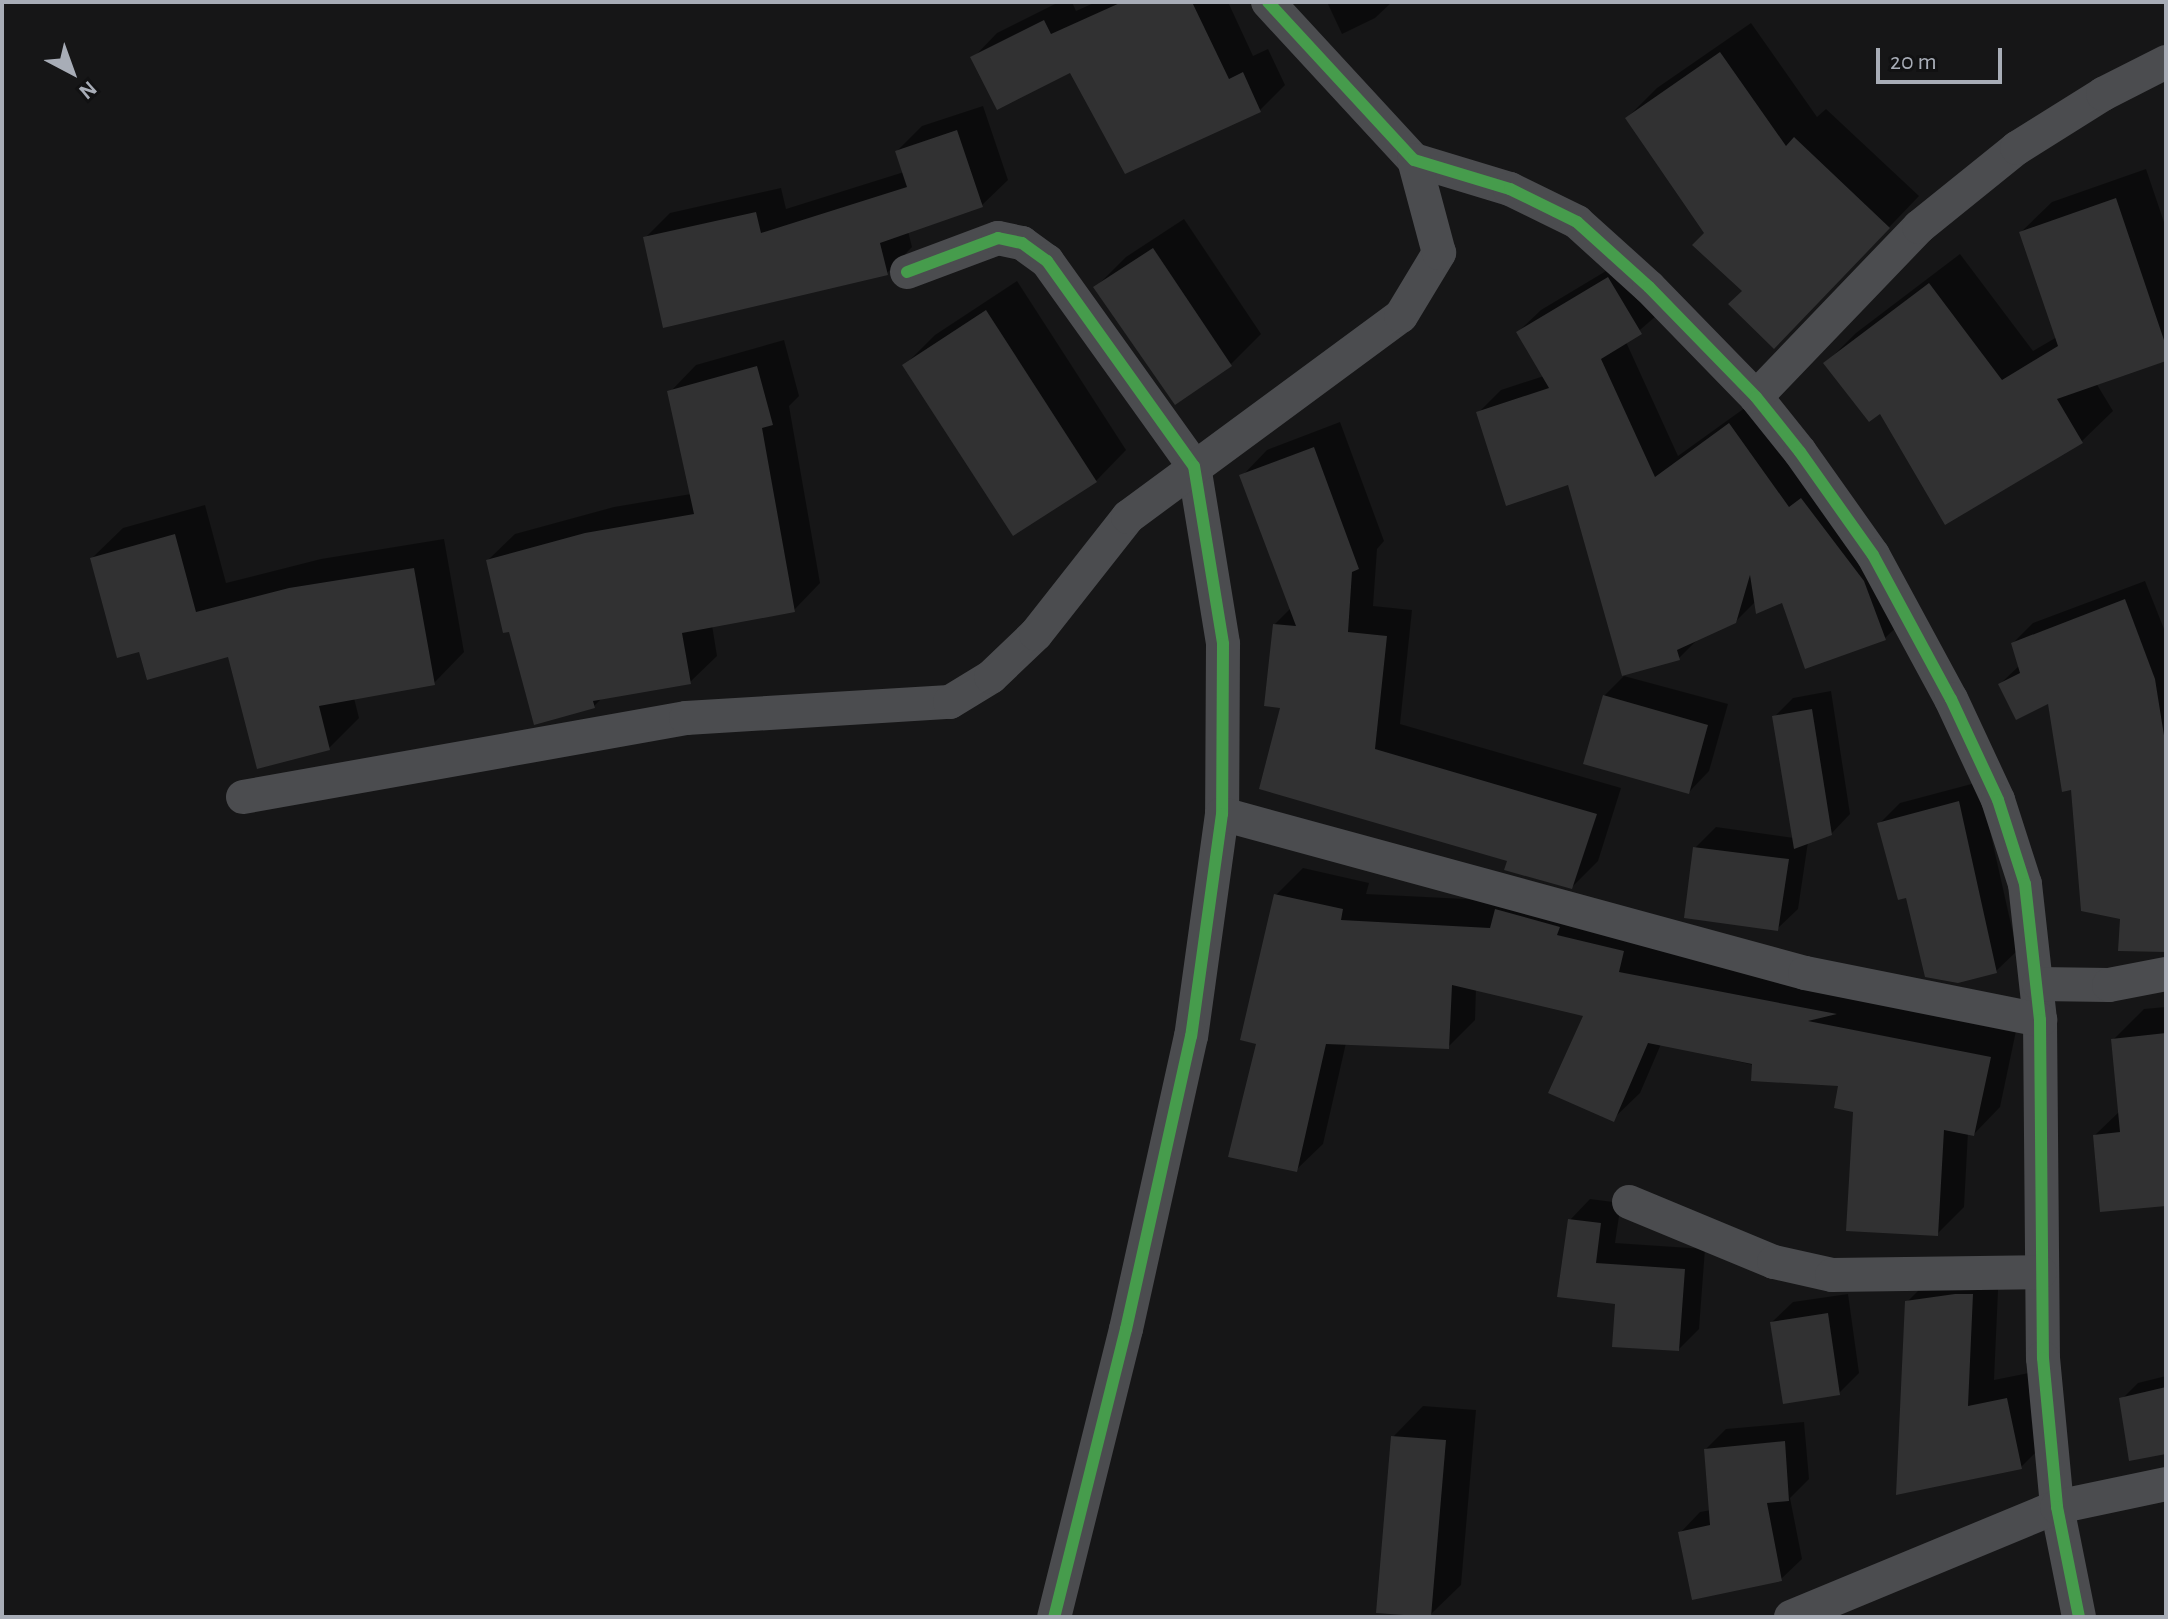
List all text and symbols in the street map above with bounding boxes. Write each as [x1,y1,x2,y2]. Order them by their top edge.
north arrow [32,32,112,112]
scale bar [1880,32,2006,82]
text: 20 m [1890,50,1937,74]
text: N [75,77,101,103]

